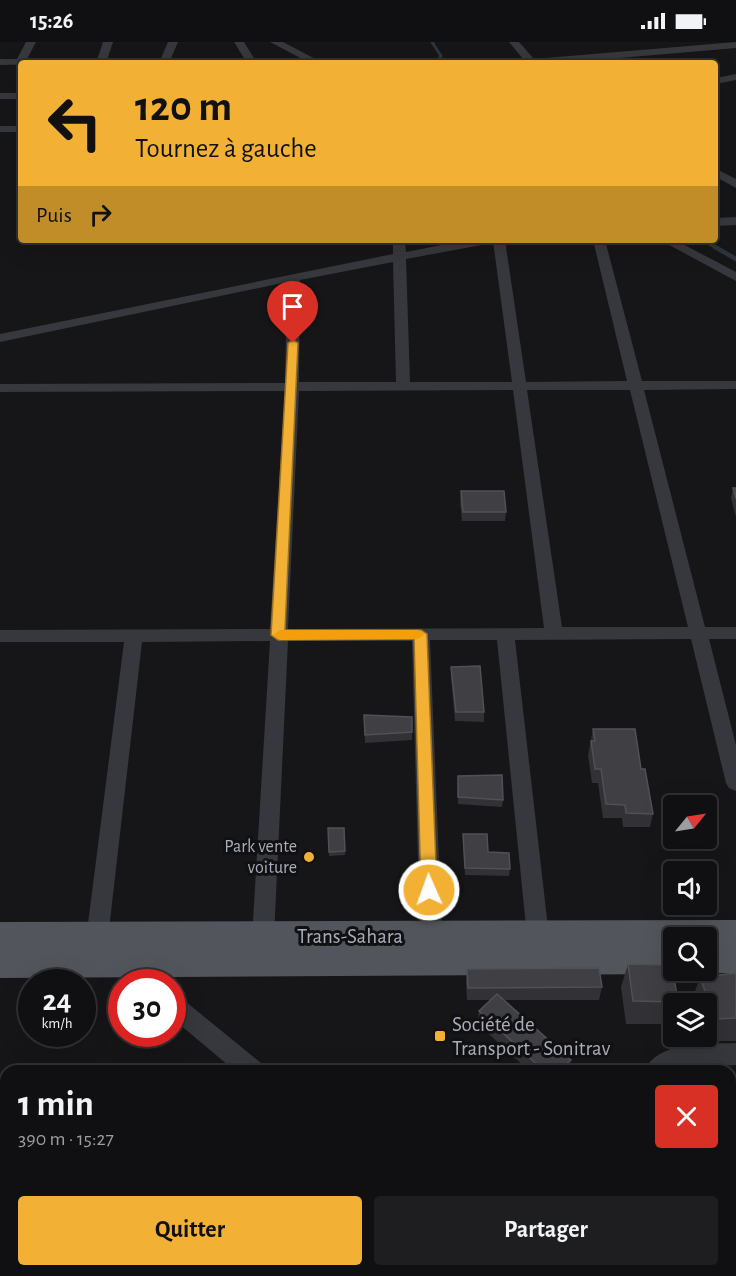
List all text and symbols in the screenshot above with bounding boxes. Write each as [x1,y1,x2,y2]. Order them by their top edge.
text: 15:26 [30,10,73,32]
icon: left [36,84,114,162]
text: 120 m [135,86,232,128]
text: Tournez à gauche [135,135,317,162]
icon: right [84,198,117,231]
text: Puis [36,204,72,226]
pin [267,281,318,343]
icon: arrive [276,290,309,323]
north arrow [663,795,717,849]
map controls [663,795,717,1047]
place label: Park vente voiture [224,838,297,877]
marker: Park vente voiture [302,850,316,864]
position arrow [397,858,461,922]
button: sound [663,861,717,915]
street label: Trans-Sahara [297,926,403,947]
button: search [663,927,717,981]
speed limit sign: 30 [108,969,186,1047]
text: 24 [42,986,72,1016]
button: layers [663,993,717,1047]
place label: Société de Transport - Sonitrav [452,1014,610,1059]
text: km/h [42,1016,72,1031]
marker: Société de Transport - Sonitrav [433,1029,447,1043]
button: close [655,1085,718,1148]
text: 1 min [18,1086,94,1122]
text: 390 m · 15:27 [18,1129,114,1149]
button: Quitter [18,1196,362,1265]
button: Partager [374,1196,718,1265]

